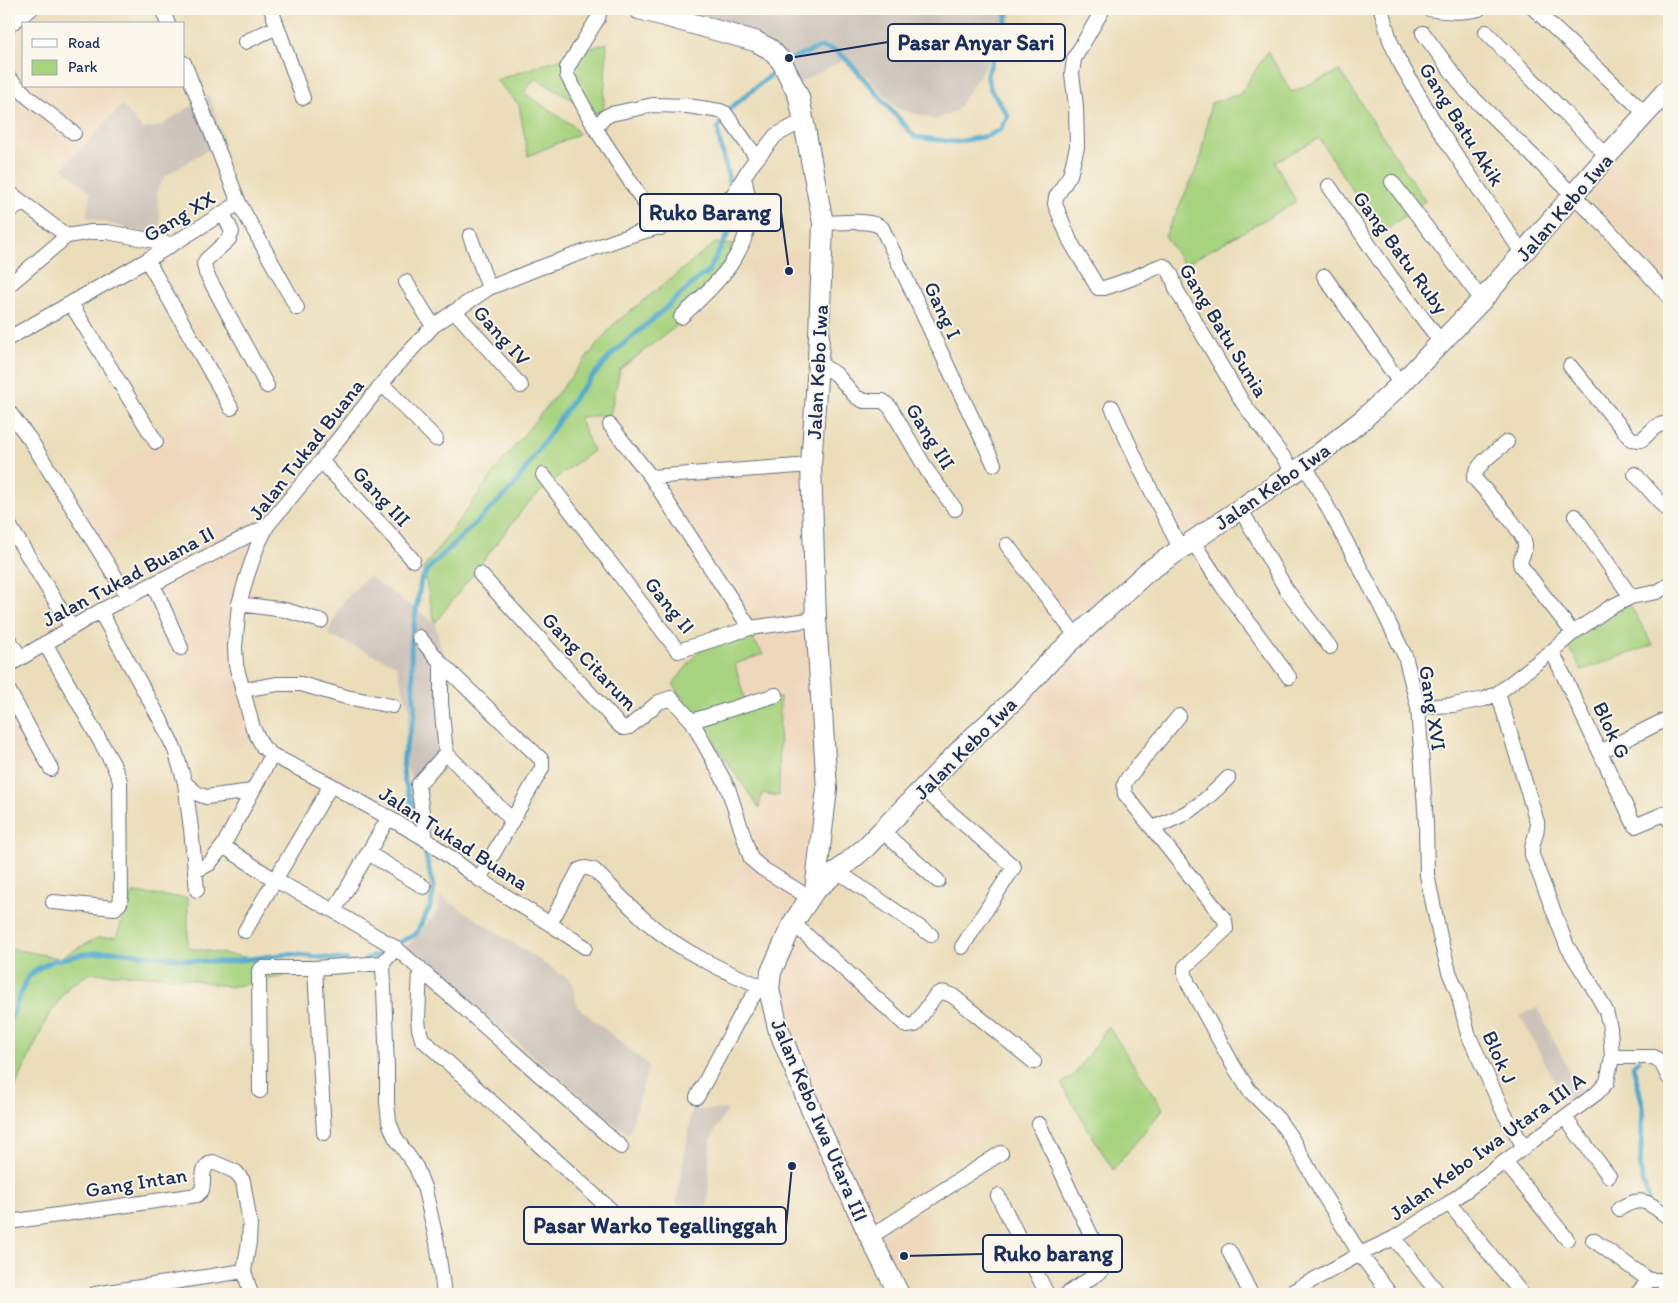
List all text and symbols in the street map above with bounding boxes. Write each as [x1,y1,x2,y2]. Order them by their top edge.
legend [22,22,185,88]
callout: Pasar Anyar Sari [888,24,1065,61]
text: Pasar Anyar Sari [898,29,1054,56]
text: Road [68,34,101,52]
text: Park [68,58,98,76]
street label: Gang Batu Akik [1414,58,1510,191]
street label: Jalan Kebo Iwa [1510,148,1618,266]
street label: Gang XX [139,185,220,247]
street label: Gang Batu Ruby [1348,186,1454,318]
callout: Ruko Barang [640,194,781,231]
text: Ruko Barang [649,199,772,226]
street label: Gang Batu Sunia [1174,258,1274,402]
street label: Gang I [919,277,967,343]
street label: Gang IV [468,300,536,371]
street label: Jalan Kebo Iwa [801,304,833,440]
street label: Jalan Tukad Buana [243,373,369,525]
street label: Gang III [901,398,961,474]
street label: Jalan Kebo Iwa [1209,437,1335,535]
street label: Gang III [348,460,416,532]
street label: Jalan Tukad Buana II [38,520,218,632]
street label: Gang II [640,571,700,639]
street label: Gang Citarum [537,607,643,716]
street label: Gang XVI [1414,664,1452,752]
street label: Jalan Kebo Iwa [908,691,1022,805]
street label: Blok G [1588,697,1636,763]
street label: Jalan Tukad Buana [375,780,533,896]
street label: Jalan Kebo Iwa Utara III [766,1015,874,1225]
street label: Blok J [1477,1027,1523,1087]
street label: Jalan Kebo Iwa Utara III A [1384,1066,1590,1225]
street label: Gang Intan [83,1162,189,1202]
callout: Pasar Warko Tegallinggah [524,1207,786,1244]
text: Pasar Warko Tegallinggah [533,1212,777,1239]
callout: Ruko barang [983,1235,1122,1272]
text: Ruko barang [993,1240,1114,1267]

